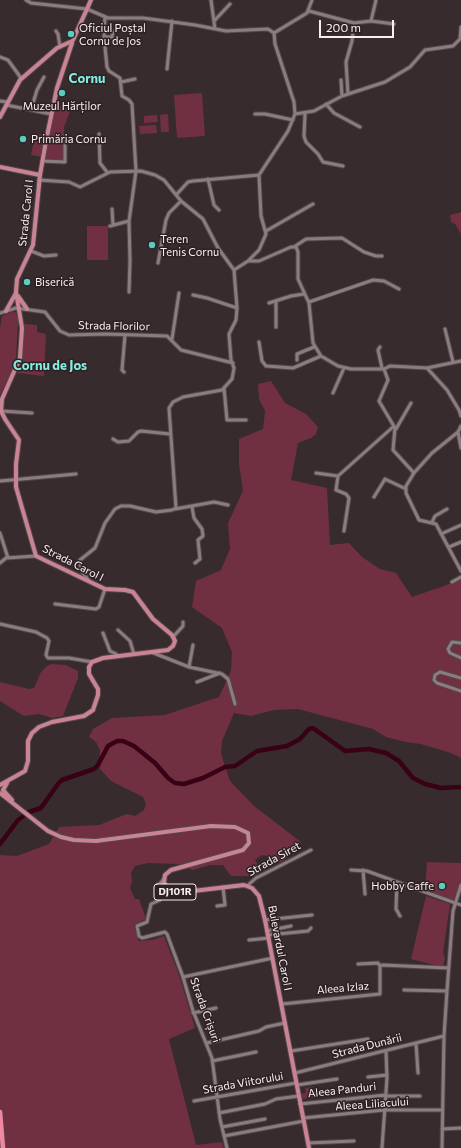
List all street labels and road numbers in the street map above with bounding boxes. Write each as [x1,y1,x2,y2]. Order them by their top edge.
street label: Strada Carol I [16,179,36,247]
street label: Strada Florilor [78,319,150,333]
street label: Strada Carol I [40,542,106,584]
street label: Strada Siret [245,839,303,879]
road number: DJ101R [154,884,196,900]
street label: Bulevardul Carol I [265,904,295,992]
street label: Strada Crișuri [187,976,223,1044]
street label: Aleea Izlaz [316,979,370,997]
street label: Strada Dunării [331,1031,403,1061]
street label: Strada Viitorului [202,1069,284,1097]
street label: Aleea Panduri [307,1080,377,1100]
street label: Aleea Liliacului [335,1095,409,1113]

